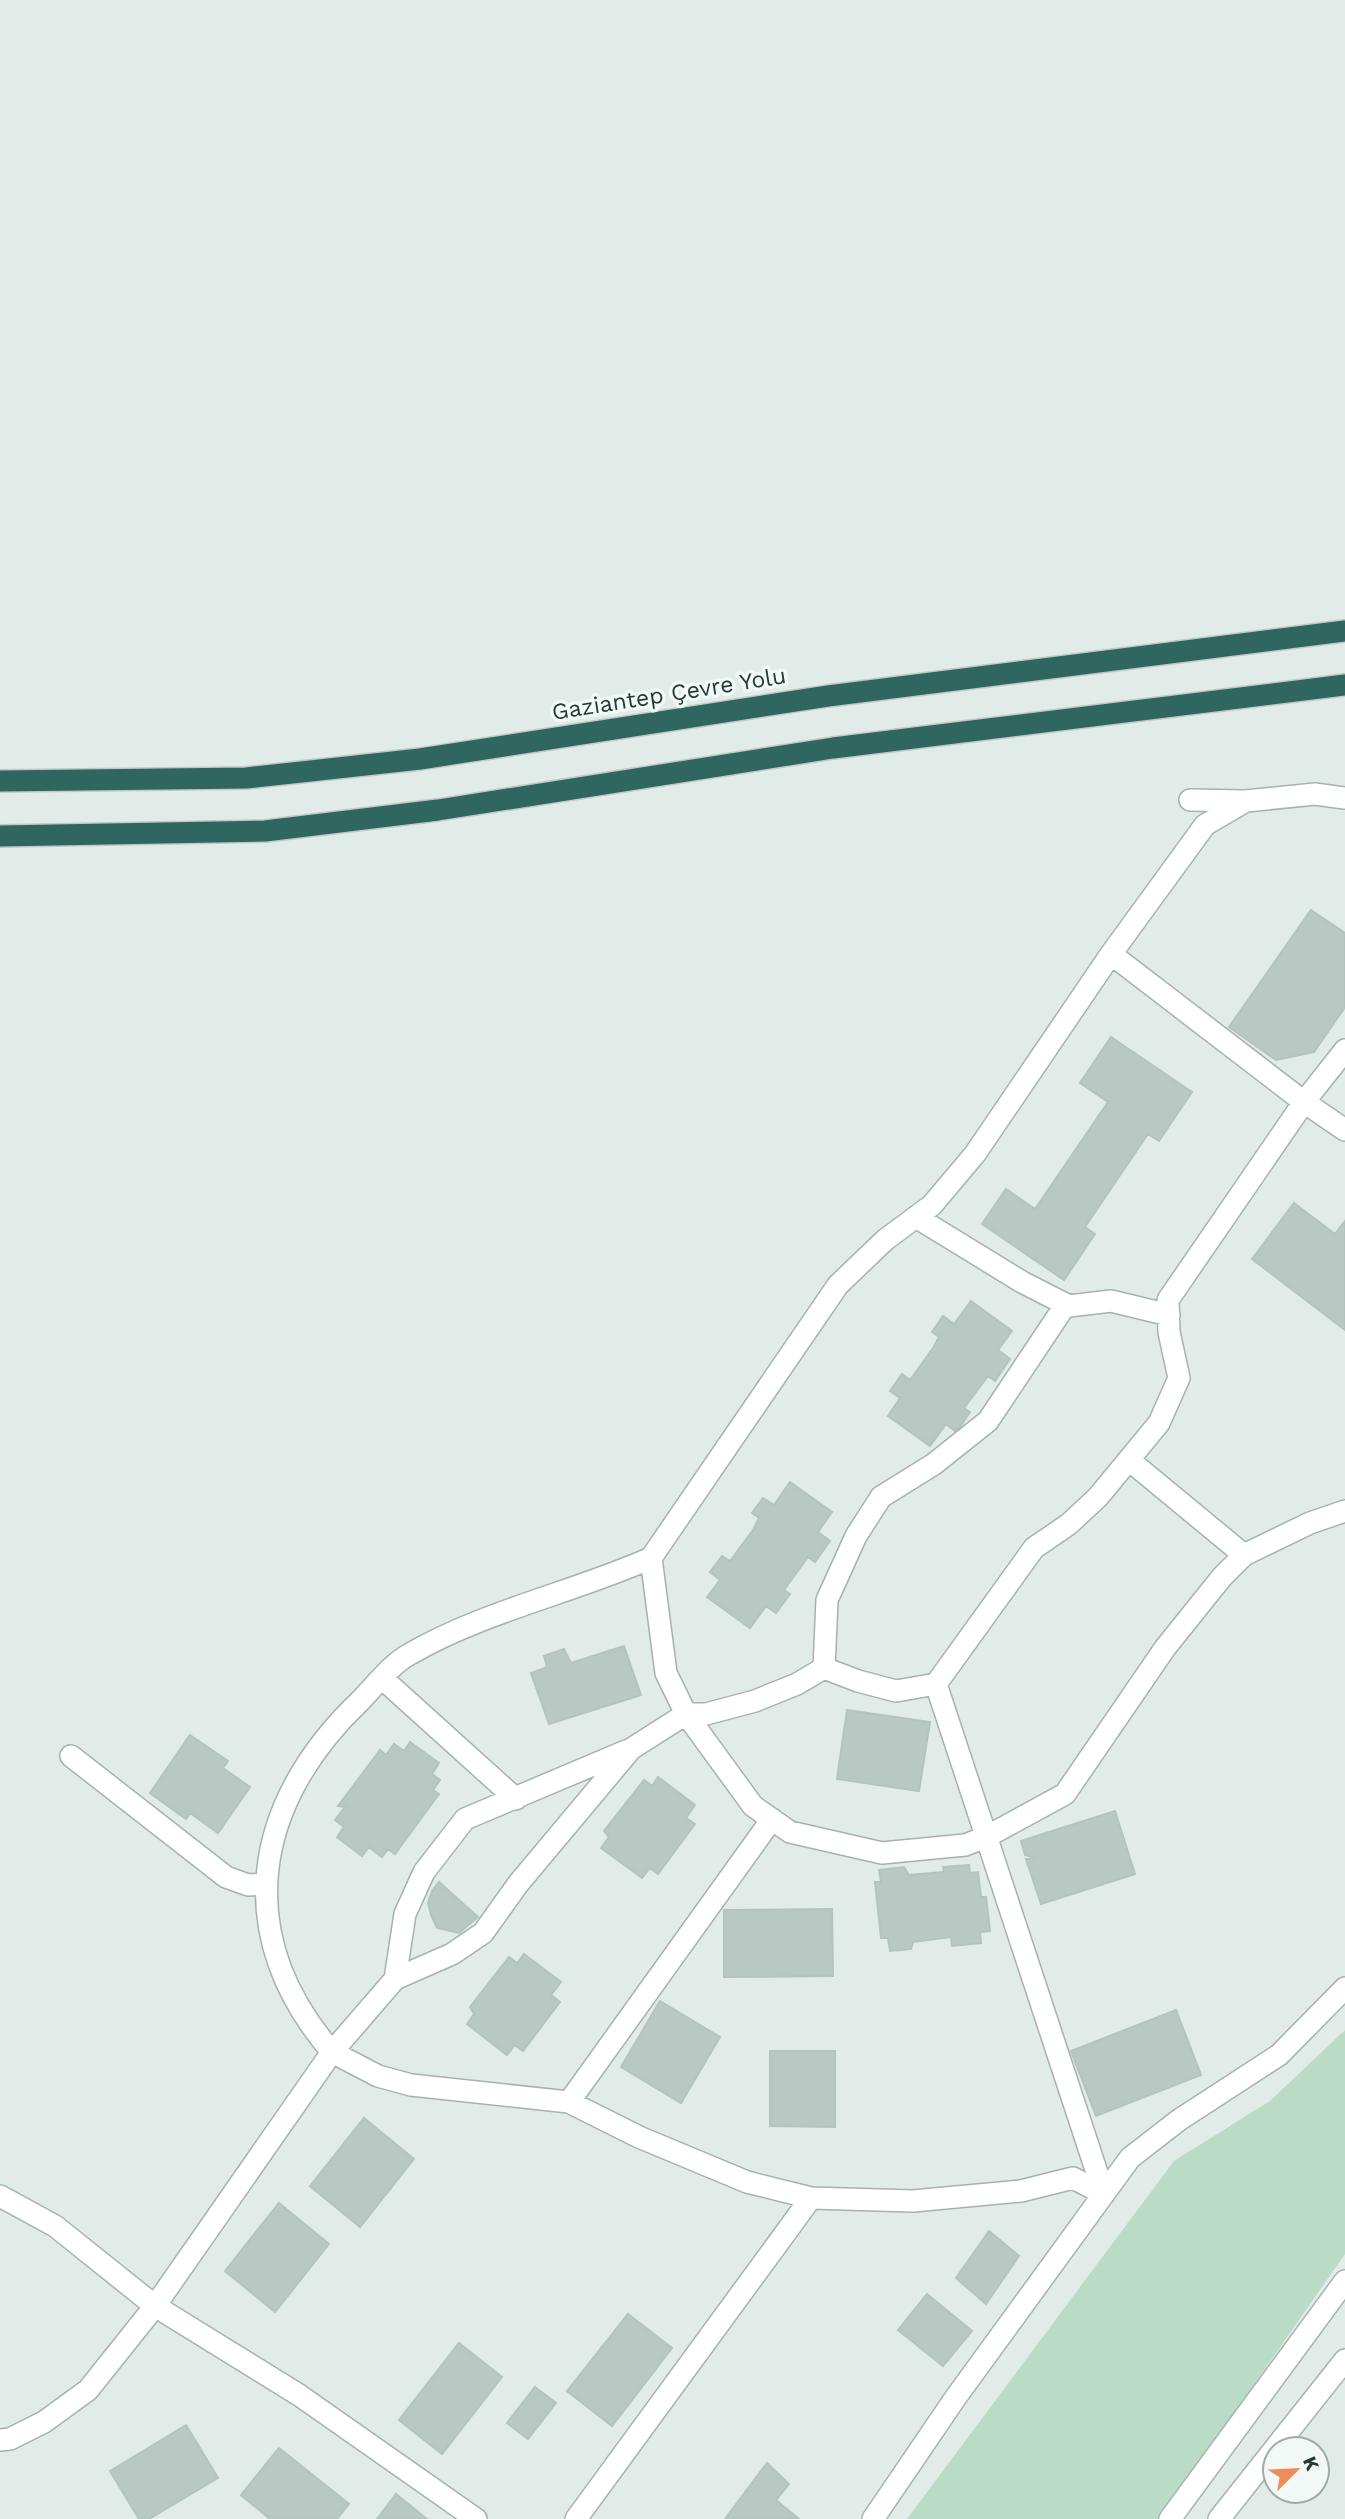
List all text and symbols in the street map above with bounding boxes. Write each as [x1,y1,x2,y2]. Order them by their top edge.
street label: Gaziantep Çevre Yolu [550,662,788,726]
north arrow [1261,2435,1331,2505]
text: K [1298,2453,1324,2474]

